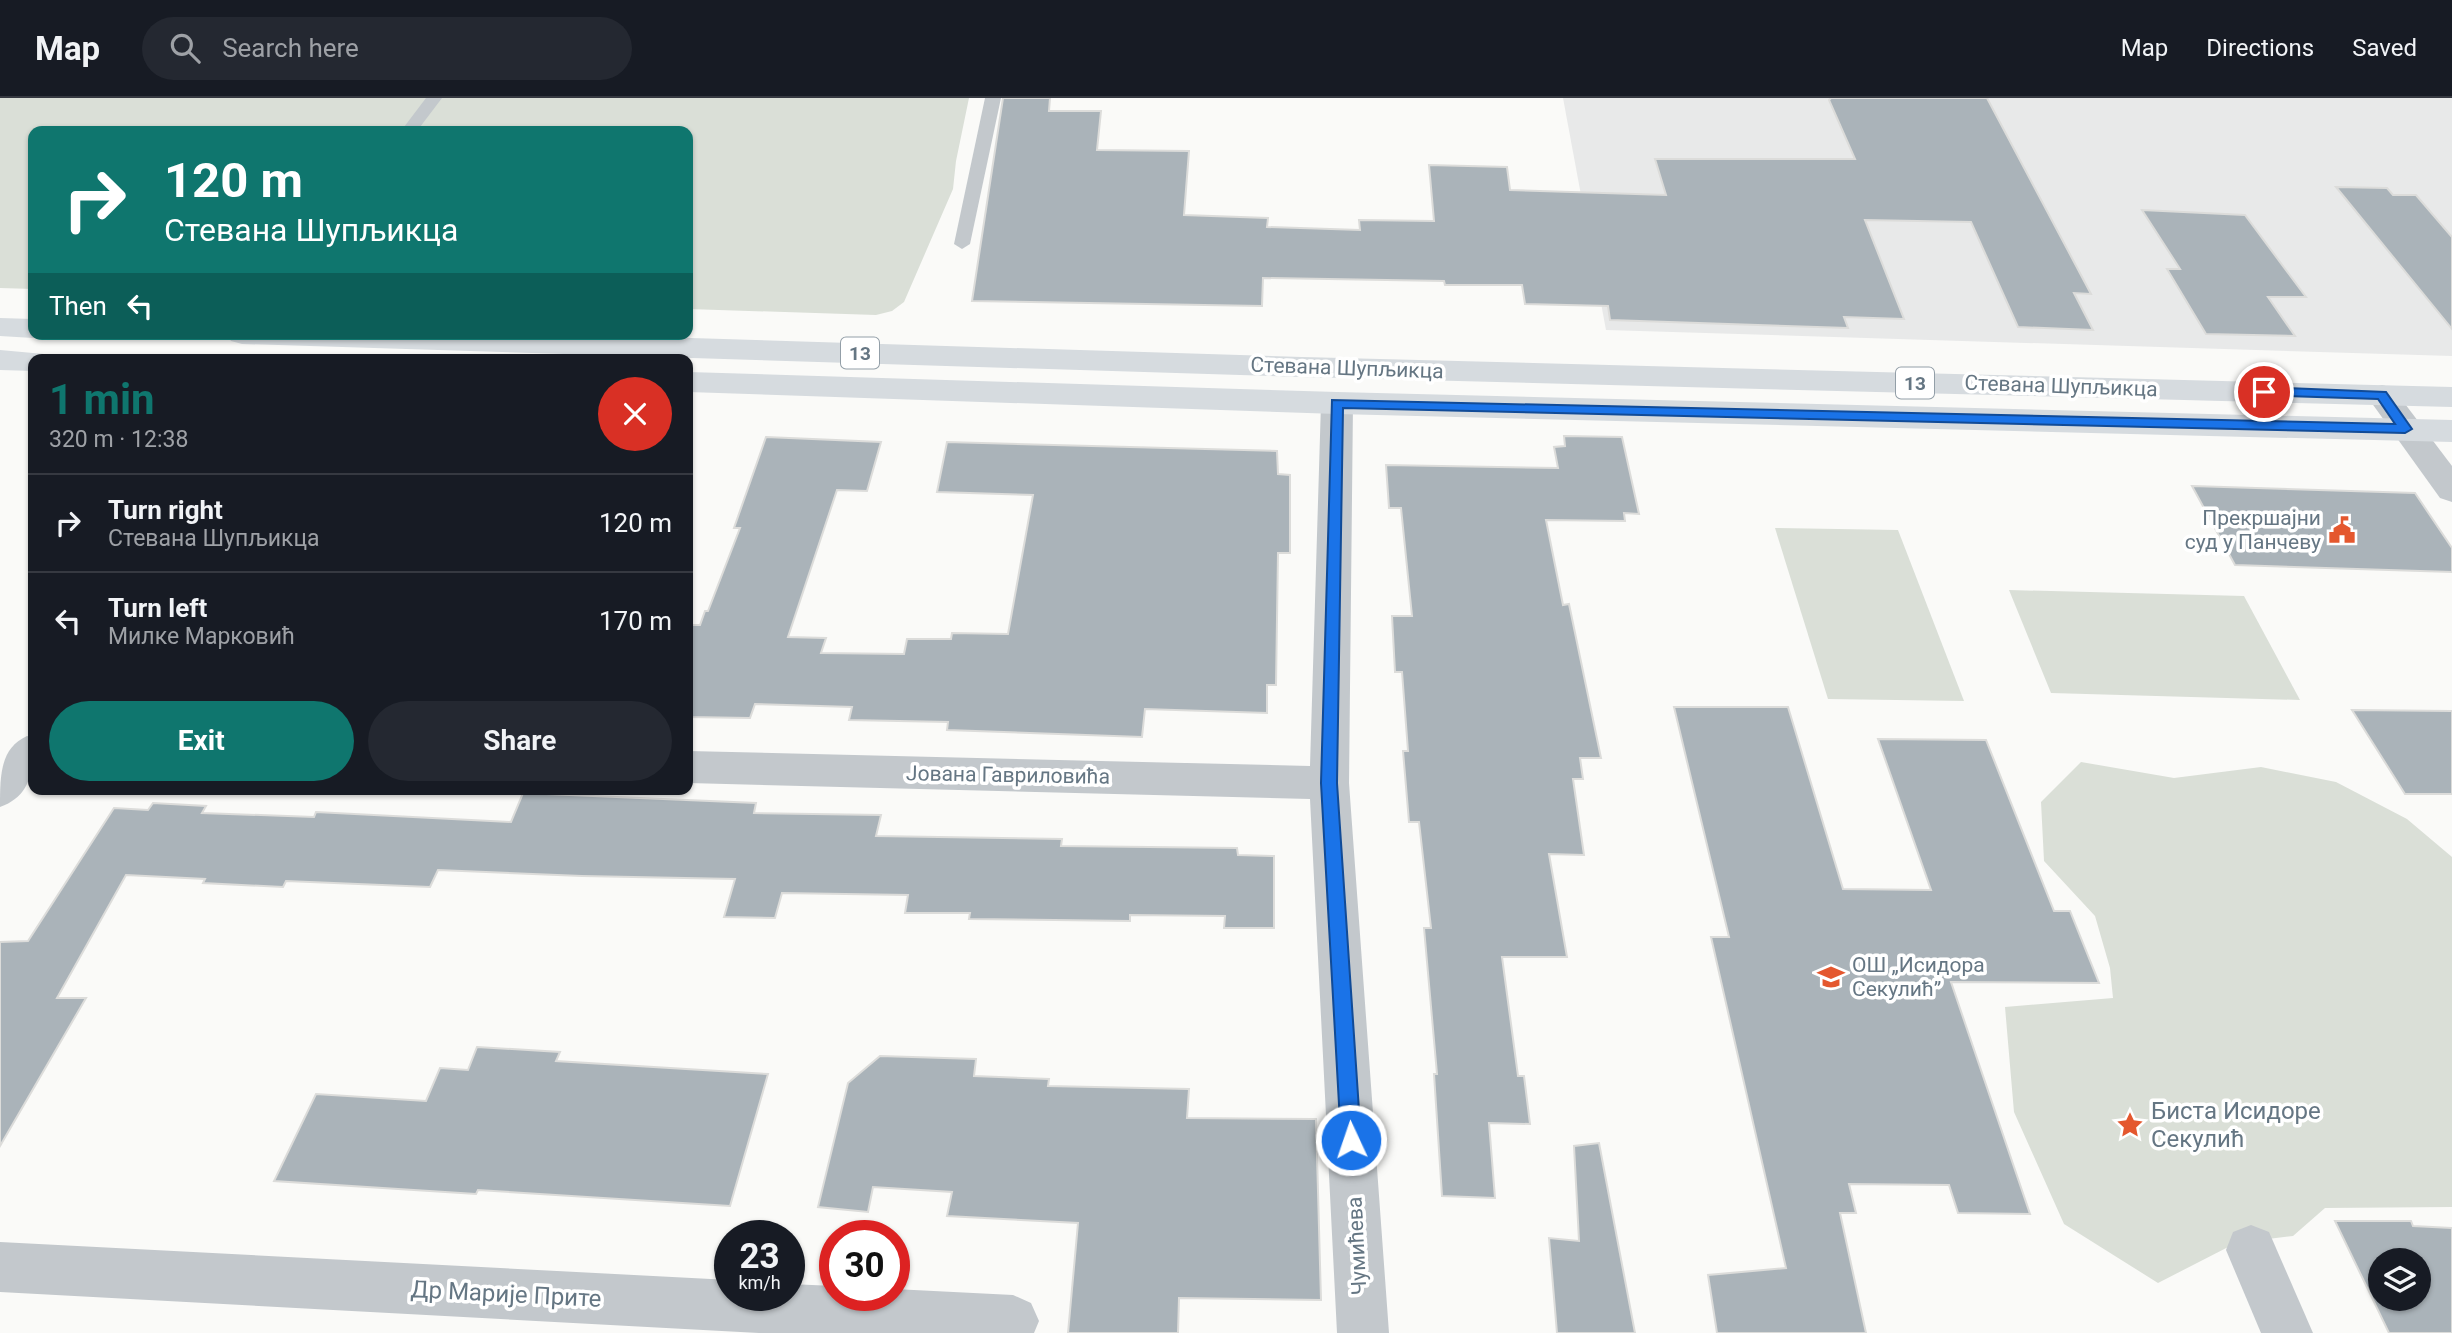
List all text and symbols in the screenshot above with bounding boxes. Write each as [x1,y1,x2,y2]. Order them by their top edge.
search box [142,17,632,80]
text: Map [35,29,100,68]
icon: search [166,29,204,67]
text: Search here [222,33,359,63]
text: Map [2121,34,2168,62]
text: Directions [2206,34,2314,62]
text: Saved [2352,34,2417,62]
text: 120 m [164,152,303,209]
icon: right [49,154,140,245]
text: Стевана Шупљикца [164,211,458,249]
icon: left [121,287,159,325]
text: Then [49,291,107,321]
road number: 13 [841,338,879,368]
street label: Стевана Шупљикца [1250,353,1444,383]
pin [2234,362,2294,422]
road number: 13 [1896,368,1934,398]
street label: Стевана Шупљикца [1964,371,2158,401]
icon: arrive [2245,373,2283,411]
text: 1 min [49,375,155,424]
button: close [598,377,672,451]
text: 320 m · 12:38 [49,426,188,453]
text: Turn right [108,495,223,525]
icon: right [49,504,87,542]
place label: Прекршајни суд у Панчеву [2185,506,2321,554]
text: 120 m [599,508,672,538]
public building icon: Прекршајни суд у Панчеву [2327,515,2357,545]
text: Стевана Шупљикца [108,525,320,552]
text: Turn left [108,593,207,623]
icon: left [49,602,87,640]
text: 170 m [599,606,672,636]
text: Милке Марковић [108,623,295,650]
button: Exit [49,701,354,781]
button: Share [368,701,672,781]
street label: Јована Гавриловића [906,761,1110,789]
place label: ОШ „Исидора Секулић” [1852,953,1985,1001]
school or university icon: ОШ „Исидора Секулић” [1816,962,1846,992]
place label: Биста Исидоре Секулић [2151,1097,2321,1153]
position arrow [1314,1103,1388,1177]
place icon: Биста Исидоре Секулић [2115,1110,2145,1140]
street label: Чумићева [1342,1196,1372,1296]
speed limit sign: 30 [819,1220,910,1311]
text: 23 [739,1236,780,1277]
map controls [2368,1248,2431,1311]
button: layers [2368,1248,2431,1311]
text: km/h [738,1272,781,1293]
street label: Др Марије Прите [410,1275,602,1313]

